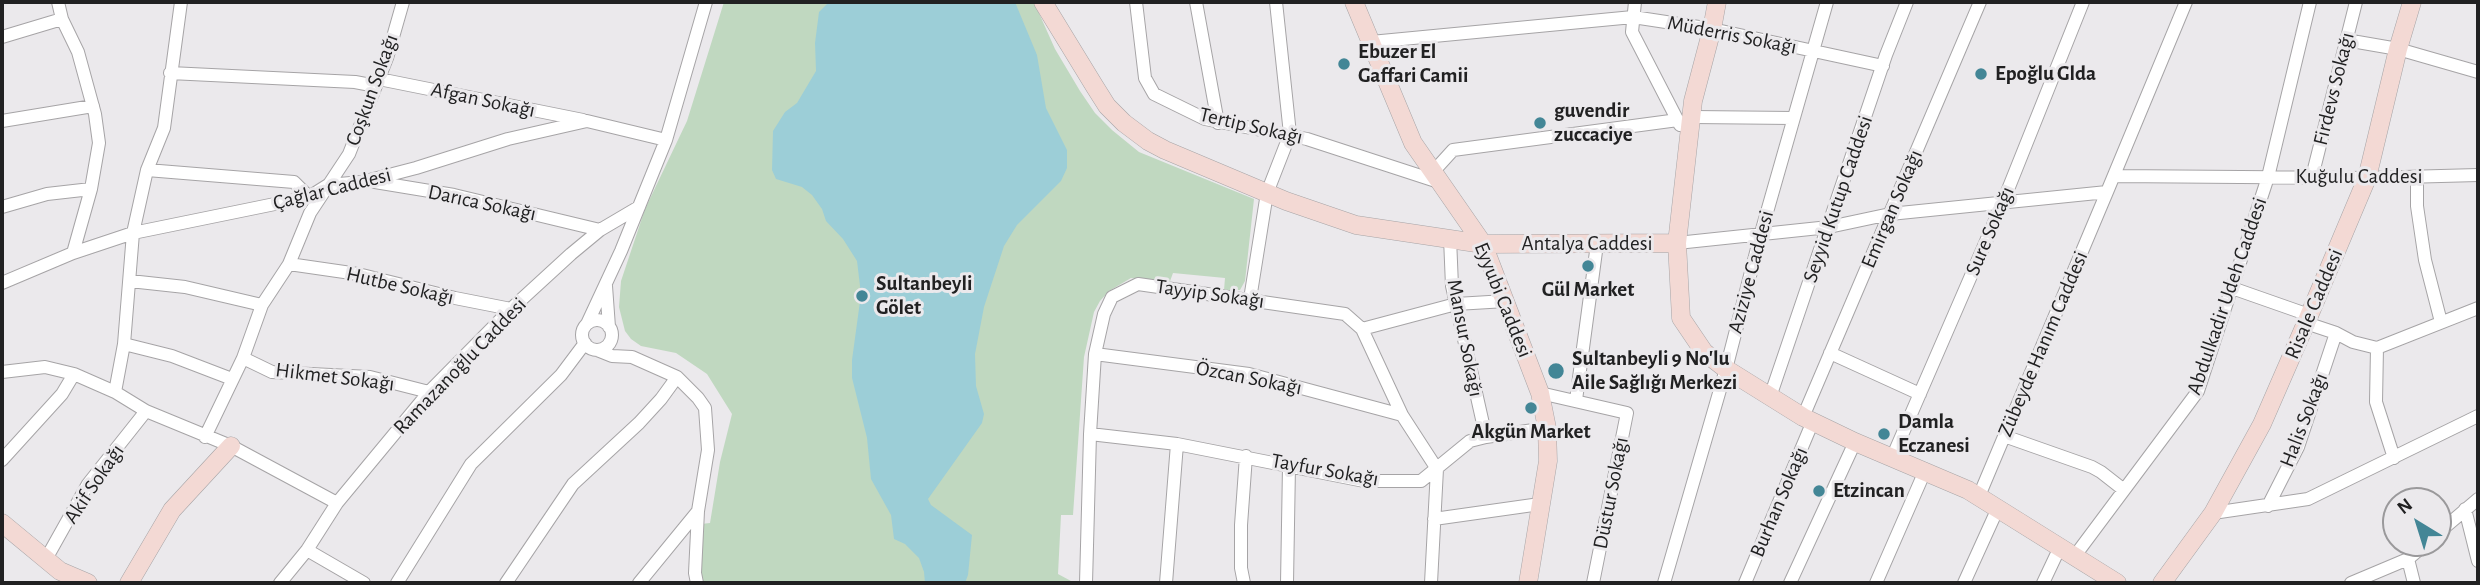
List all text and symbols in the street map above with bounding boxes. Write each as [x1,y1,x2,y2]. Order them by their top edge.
street label: Müderris Sokağı [1665,10,1799,60]
street label: Firdevs Sokağı [2308,30,2360,148]
street label: Coşkun Sokağı [340,31,404,149]
place label: Ebuzer El Gaffari Camii [1358,39,1468,89]
marker: Ebuzer El Gaffari Camii [1336,56,1352,72]
place label: Epoğlu Glda [1995,61,2096,87]
marker: Epoğlu Glda [1973,66,1989,82]
street label: Afgan Sokağı [429,77,537,123]
place label: guvendir zuccaciye [1554,98,1633,148]
street label: Tertip Sokağı [1197,102,1305,150]
street label: Seyyid Kutup Caddesi [1798,112,1878,286]
marker: guvendir zuccaciye [1532,115,1548,131]
street label: Emirgan Sokağı [1856,146,1928,272]
street label: Çağlar Caddesi [270,162,394,216]
street label: Kuğulu Caddesi [2295,164,2423,190]
street label: Darıca Sokağı [426,179,538,227]
street label: Sure Sokağı [1960,183,2020,279]
street label: Abdulkadir Udeh Caddesi [2181,194,2273,398]
street label: Aziziye Caddesi [1722,208,1780,336]
street label: Antalya Caddesi [1521,231,1653,257]
street label: Eyyubi Caddesi [1468,239,1538,361]
street label: Risale Caddesi [2279,245,2349,363]
street label: Zübeyde Hanım Caddesi [1992,247,2094,441]
marker: Gül Market [1580,258,1596,274]
street label: Hutbe Sokağı [344,261,456,311]
place label: Sultanbeyli Gölet [876,271,972,321]
street label: Tayyip Sokağı [1154,274,1266,314]
street label: Mansur Sokağı [1441,277,1489,399]
place label: Gül Market [1542,277,1634,303]
marker: Sultanbeyli Gölet [854,288,870,304]
street label: Ramazanoğlu Caddesi [388,292,532,440]
place label: Sultanbeyli 9 No'lu Aile Sağlığı Merkezi [1572,346,1737,396]
street label: Özcan Sokağı [1194,355,1304,401]
street label: Hikmet Sokağı [274,357,396,397]
marker: Sultanbeyli 9 No'lu Aile Sağlığı Merkezi [1546,361,1566,381]
street label: Halis Sokağı [2274,369,2334,471]
marker: Akgün Market [1523,400,1539,416]
place label: Damla Eczanesi [1898,409,1970,459]
place label: Akgün Market [1471,419,1591,445]
marker: Damla Eczanesi [1876,426,1892,442]
street label: Düstur Sokağı [1588,435,1634,551]
street label: Akif Sokağı [58,439,130,529]
street label: Burhan Sokağı [1744,443,1814,561]
street label: Tayfur Sokağı [1269,448,1381,492]
place label: Etzincan [1833,478,1905,504]
marker: Etzincan [1811,483,1827,499]
north arrow [2382,487,2452,557]
text: N [2394,495,2416,518]

